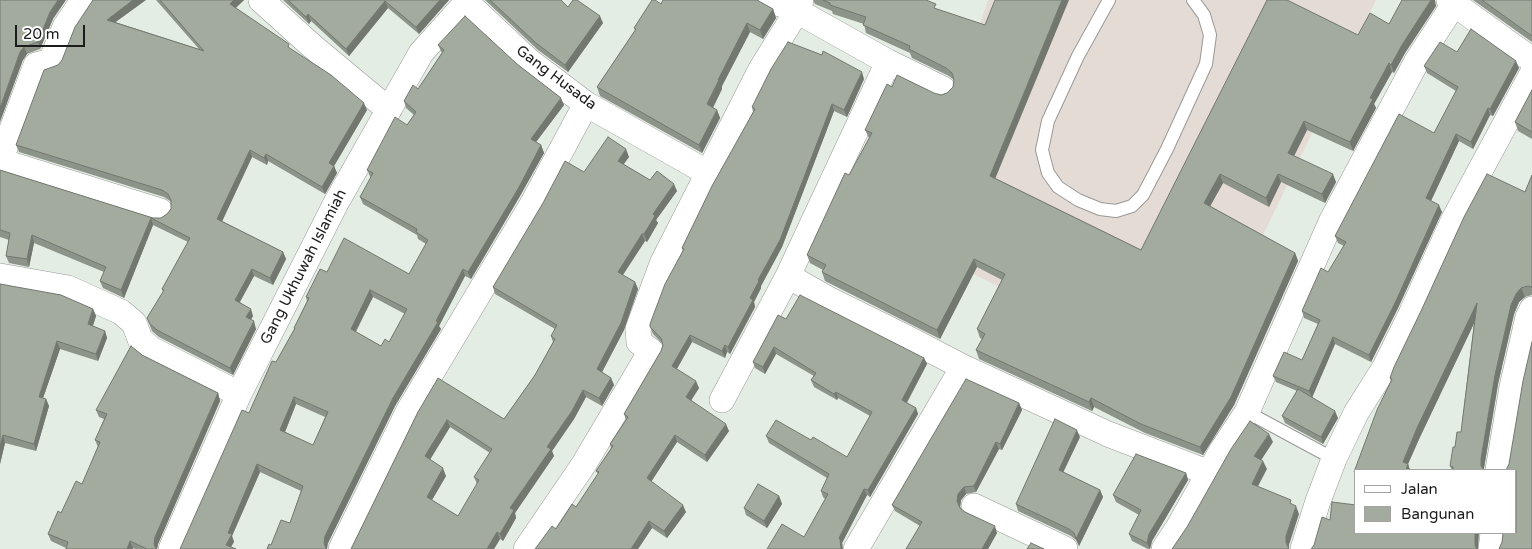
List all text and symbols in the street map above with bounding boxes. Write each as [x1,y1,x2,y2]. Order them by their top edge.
scale bar [18,15,88,47]
text: 20 m [23,25,60,43]
street label: Gang Husada [512,42,600,114]
street label: Gang Ukhuwah Islamiah [257,186,351,348]
legend [1354,469,1517,534]
text: Jalan [1401,480,1438,498]
text: Bangunan [1401,505,1474,523]

